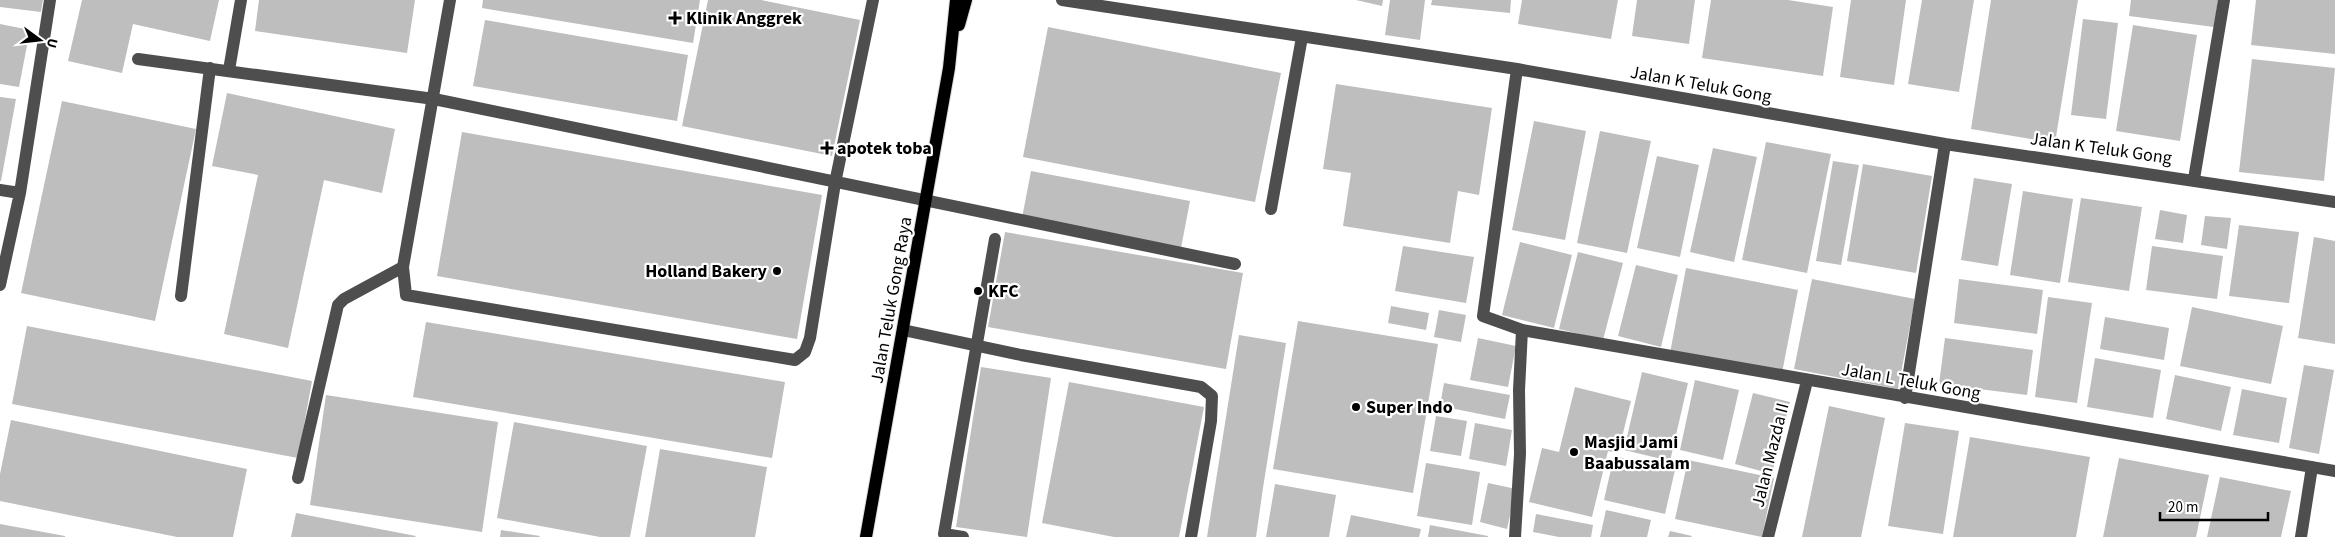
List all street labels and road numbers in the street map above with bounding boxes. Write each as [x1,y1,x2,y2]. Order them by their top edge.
street label: Jalan K Teluk Gong [1628,60,1773,109]
street label: Jalan K Teluk Gong [2028,126,2173,171]
street label: Jalan Teluk Gong Raya [865,215,918,385]
street label: Jalan L Teluk Gong [1839,357,1983,406]
street label: Jalan Mazda II [1745,400,1796,510]

